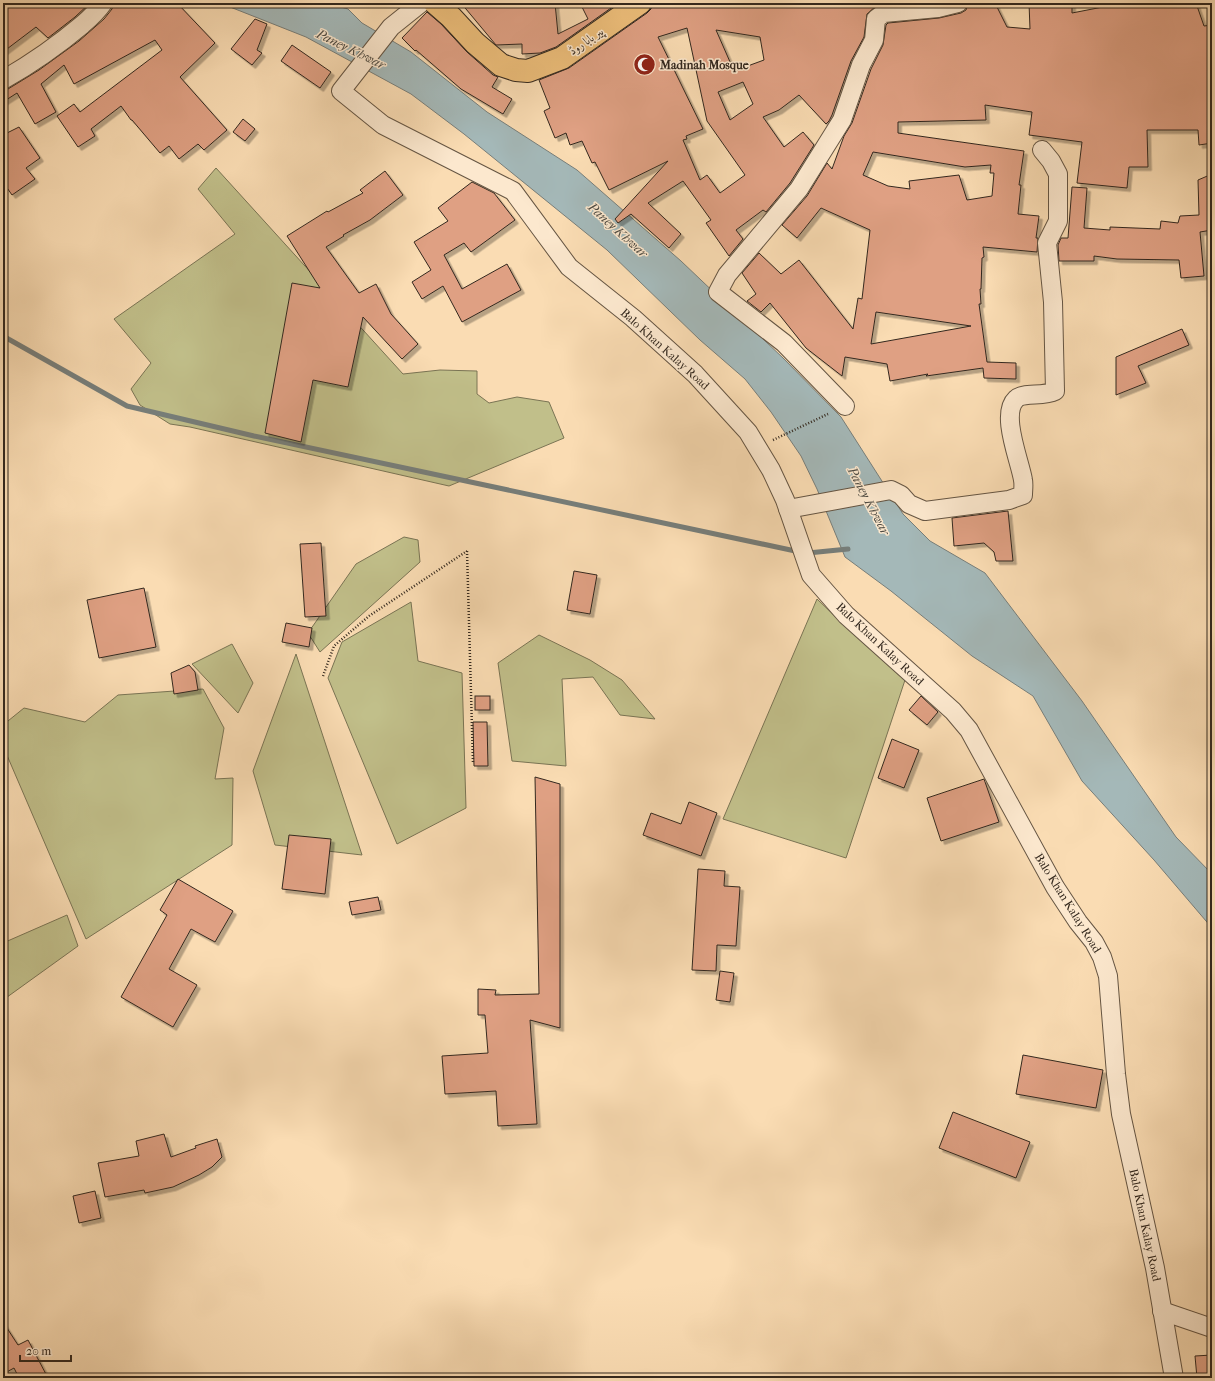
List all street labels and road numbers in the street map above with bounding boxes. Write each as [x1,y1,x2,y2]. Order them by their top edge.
street label: پیر بابا روڈ [566,24,608,60]
street label: Balo Khan Kalay Road [618,305,713,393]
street label: Balo Khan Kalay Road [833,600,927,688]
street label: Balo Khan Kalay Road [1032,851,1105,956]
street label: Balo Khan Kalay Road [1126,1168,1164,1283]

